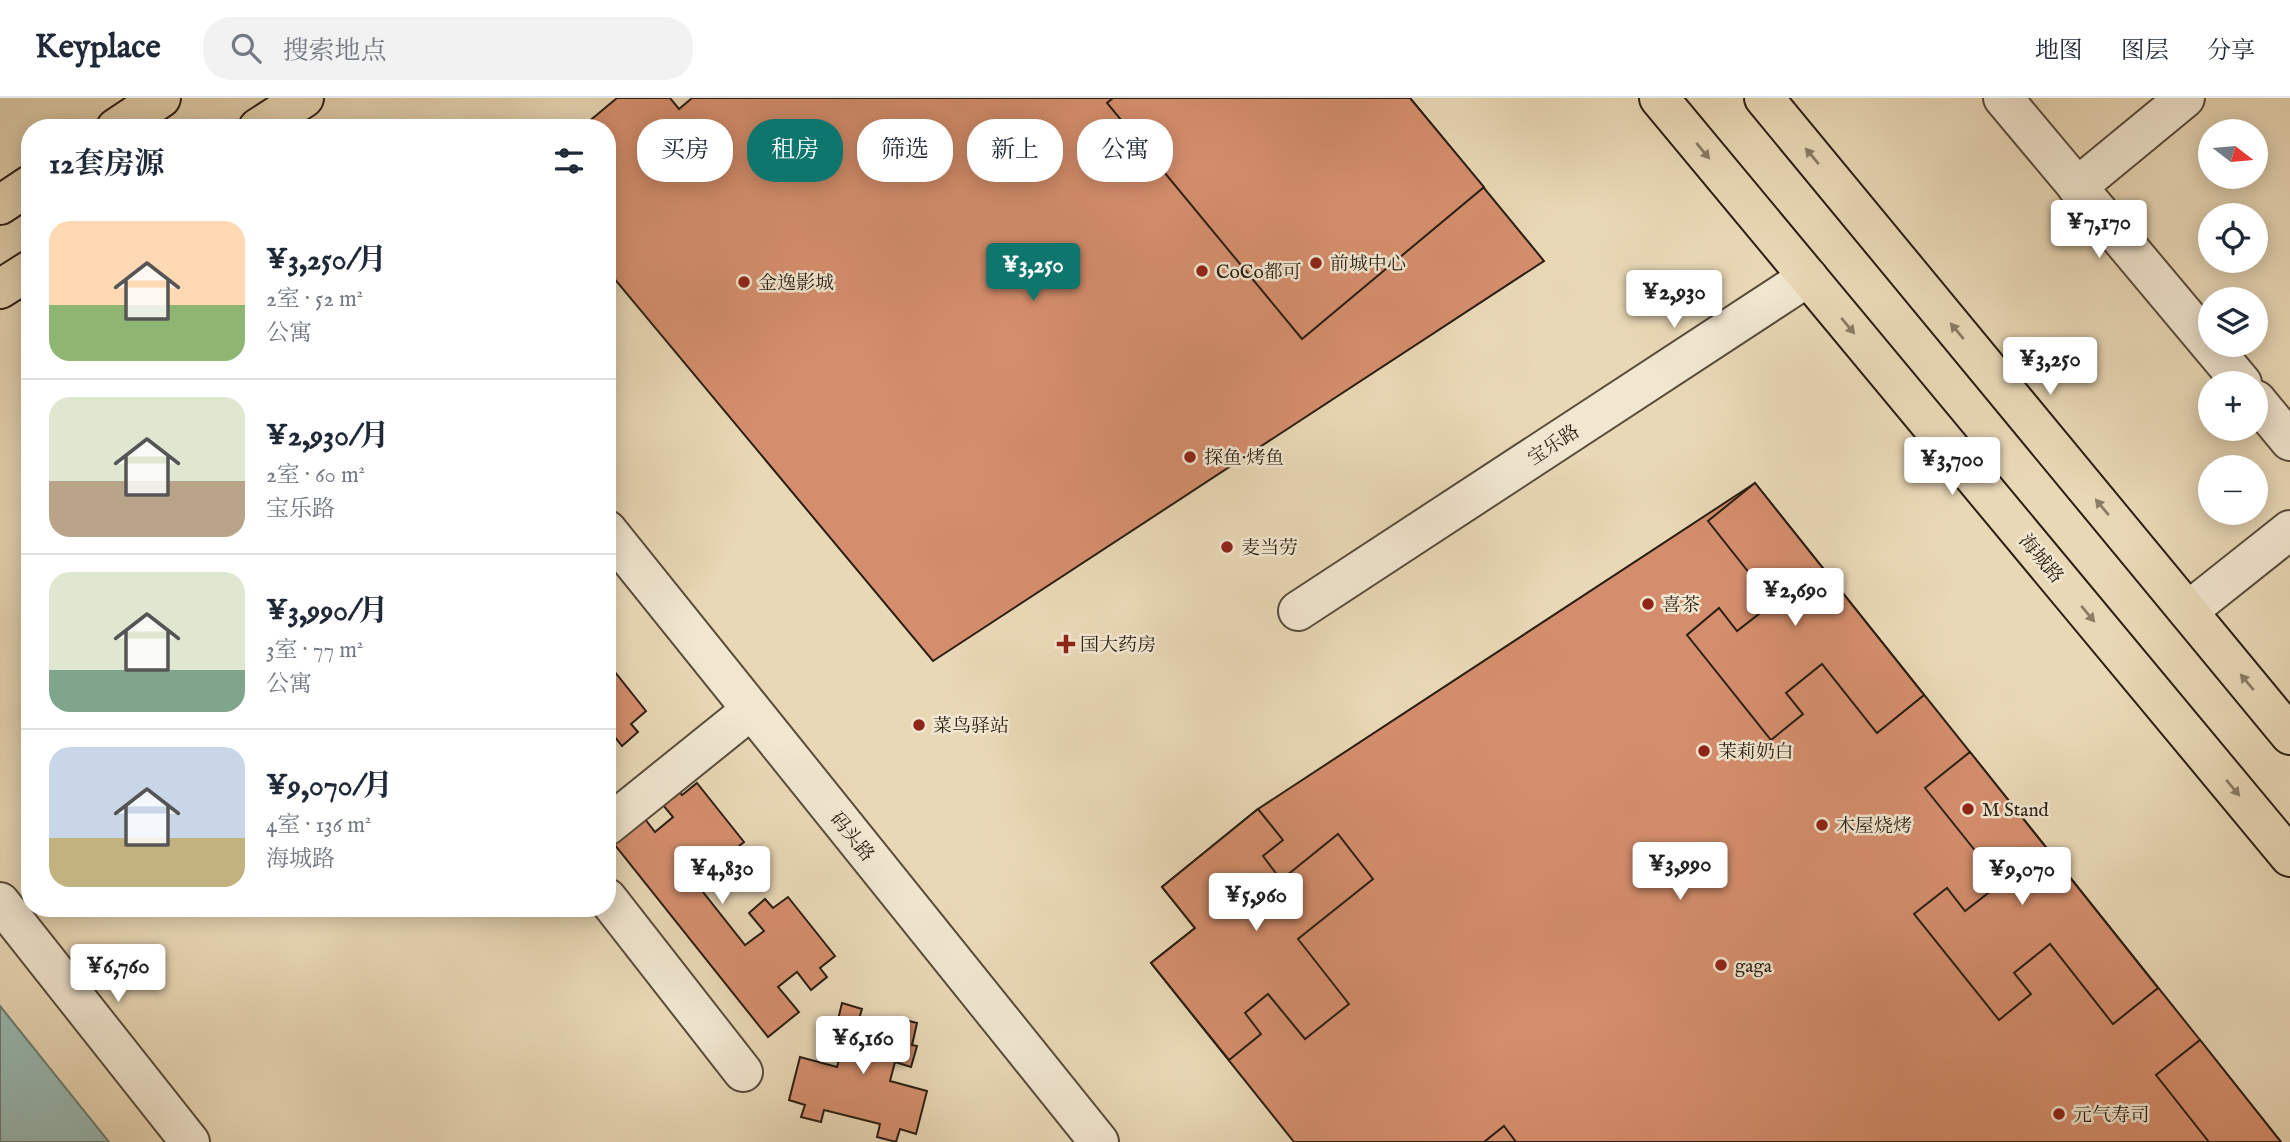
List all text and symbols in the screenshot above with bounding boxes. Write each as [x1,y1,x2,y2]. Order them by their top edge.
search box [203,17,693,80]
text: Keyplace [35,27,161,69]
icon: search [227,29,265,67]
text: 搜索地点 [283,35,387,68]
text: 地图 [2035,36,2083,67]
text: 图层 [2121,36,2169,67]
text: 分享 [2207,36,2255,67]
chip: 买房 [637,119,733,182]
chip: 租房 [747,119,843,182]
chip: 筛选 [857,119,953,182]
chip: 新上 [967,119,1063,182]
chip: 公寓 [1077,119,1173,182]
north arrow [2198,119,2268,189]
map controls [2198,119,2268,525]
icon: filters [550,142,588,180]
one-way arrow [1695,142,1710,159]
text: 12套房源 [49,146,164,184]
one-way arrow [1804,148,1819,166]
pin: ¥7,170 [2042,200,2156,260]
button: locate [2198,203,2268,273]
text: ¥7,170 [2067,208,2131,237]
text: ¥3,250/月 [266,242,387,280]
pin: ¥3,250 [976,244,1090,303]
icon: home [105,249,189,333]
text: ¥3,250 [1002,251,1064,280]
place label: 前城中心 [1330,253,1406,277]
marker: 前城中心 [1308,255,1324,271]
place label: CoCo都可 [1216,261,1302,285]
marker: CoCo都可 [1194,263,1210,279]
pin: ¥2,930 [1617,271,1731,330]
place label: 金逸影城 [758,272,834,296]
marker: 金逸影城 [736,274,752,290]
text: ¥2,930 [1642,278,1706,307]
text: 2室 · 52 m² [266,285,363,314]
button: layers [2198,287,2268,357]
one-way arrow [1840,317,1855,334]
text: 公寓 [266,319,312,348]
one-way arrow [1949,323,1964,341]
pin: ¥3,250 [1993,338,2107,397]
text: ¥3,250 [2019,345,2081,374]
button: + [2198,371,2268,441]
text: ¥2,930/月 [266,418,389,456]
street label: 宝乐路 [1524,420,1585,471]
icon: home [105,425,189,509]
pin: ¥3,700 [1895,438,2009,497]
text: ¥3,700 [1920,445,1984,474]
place label: 探鱼·烤鱼 [1204,447,1284,471]
marker: 探鱼·烤鱼 [1182,449,1198,465]
button: − [2198,455,2268,525]
text: 2室 · 60 m² [266,461,365,490]
text: 宝乐路 [266,495,335,524]
one-way arrow [2095,498,2110,515]
street label: 海城路 [2013,530,2068,589]
place label: 麦当劳 [1241,537,1298,561]
marker: 麦当劳 [1219,539,1235,555]
pin: ¥2,690 [1738,568,1852,628]
text: ¥2,690 [1763,576,1827,605]
text: ¥3,990/月 [266,593,388,631]
place label: 喜茶 [1662,594,1700,618]
marker: 喜茶 [1640,596,1656,612]
icon: home [105,600,189,684]
one-way arrow [2080,604,2095,622]
place label: 国大药房 [1080,634,1156,658]
text: 3室 · 77 m² [266,636,363,665]
marker: 国大药房 [1058,636,1074,652]
text: 公寓 [266,670,312,699]
one-way arrow [2239,674,2254,692]
place label: 菜鸟驿站 [933,715,1009,739]
marker: 菜鸟驿站 [911,717,927,733]
place label: 茉莉奶白 [1718,741,1794,765]
marker: 茉莉奶白 [1696,743,1712,759]
text: ¥9,070/月 [266,768,393,806]
icon: home [105,775,189,859]
one-way arrow [2225,780,2240,797]
place label: M Stand [1982,799,2050,823]
marker: M Stand [1960,801,1976,817]
street label: 码头路 [824,808,879,867]
text: 4室 · 136 m² [266,811,371,840]
place label: 木屋烧烤 [1836,815,1912,839]
marker: 木屋烧烤 [1814,817,1830,833]
pin: ¥3,990 [1623,842,1737,902]
text: 海城路 [266,845,335,874]
pin: ¥4,830 [665,846,779,906]
pin: ¥9,070 [1965,848,2079,907]
text: ¥3,990 [1649,850,1711,879]
text: ¥4,830 [690,854,754,883]
text: ¥9,070 [1989,855,2055,884]
pin: ¥5,960 [1199,874,1313,933]
text: ¥5,960 [1225,881,1287,910]
pin: ¥6,760 [61,944,175,1004]
text: ¥6,760 [86,952,150,981]
place label: gaga [1735,955,1773,979]
marker: gaga [1713,957,1729,973]
pin: ¥6,160 [806,1016,920,1076]
text: ¥6,160 [832,1024,894,1053]
place label: 元气寿司 [2073,1104,2149,1128]
marker: 元气寿司 [2051,1106,2067,1122]

